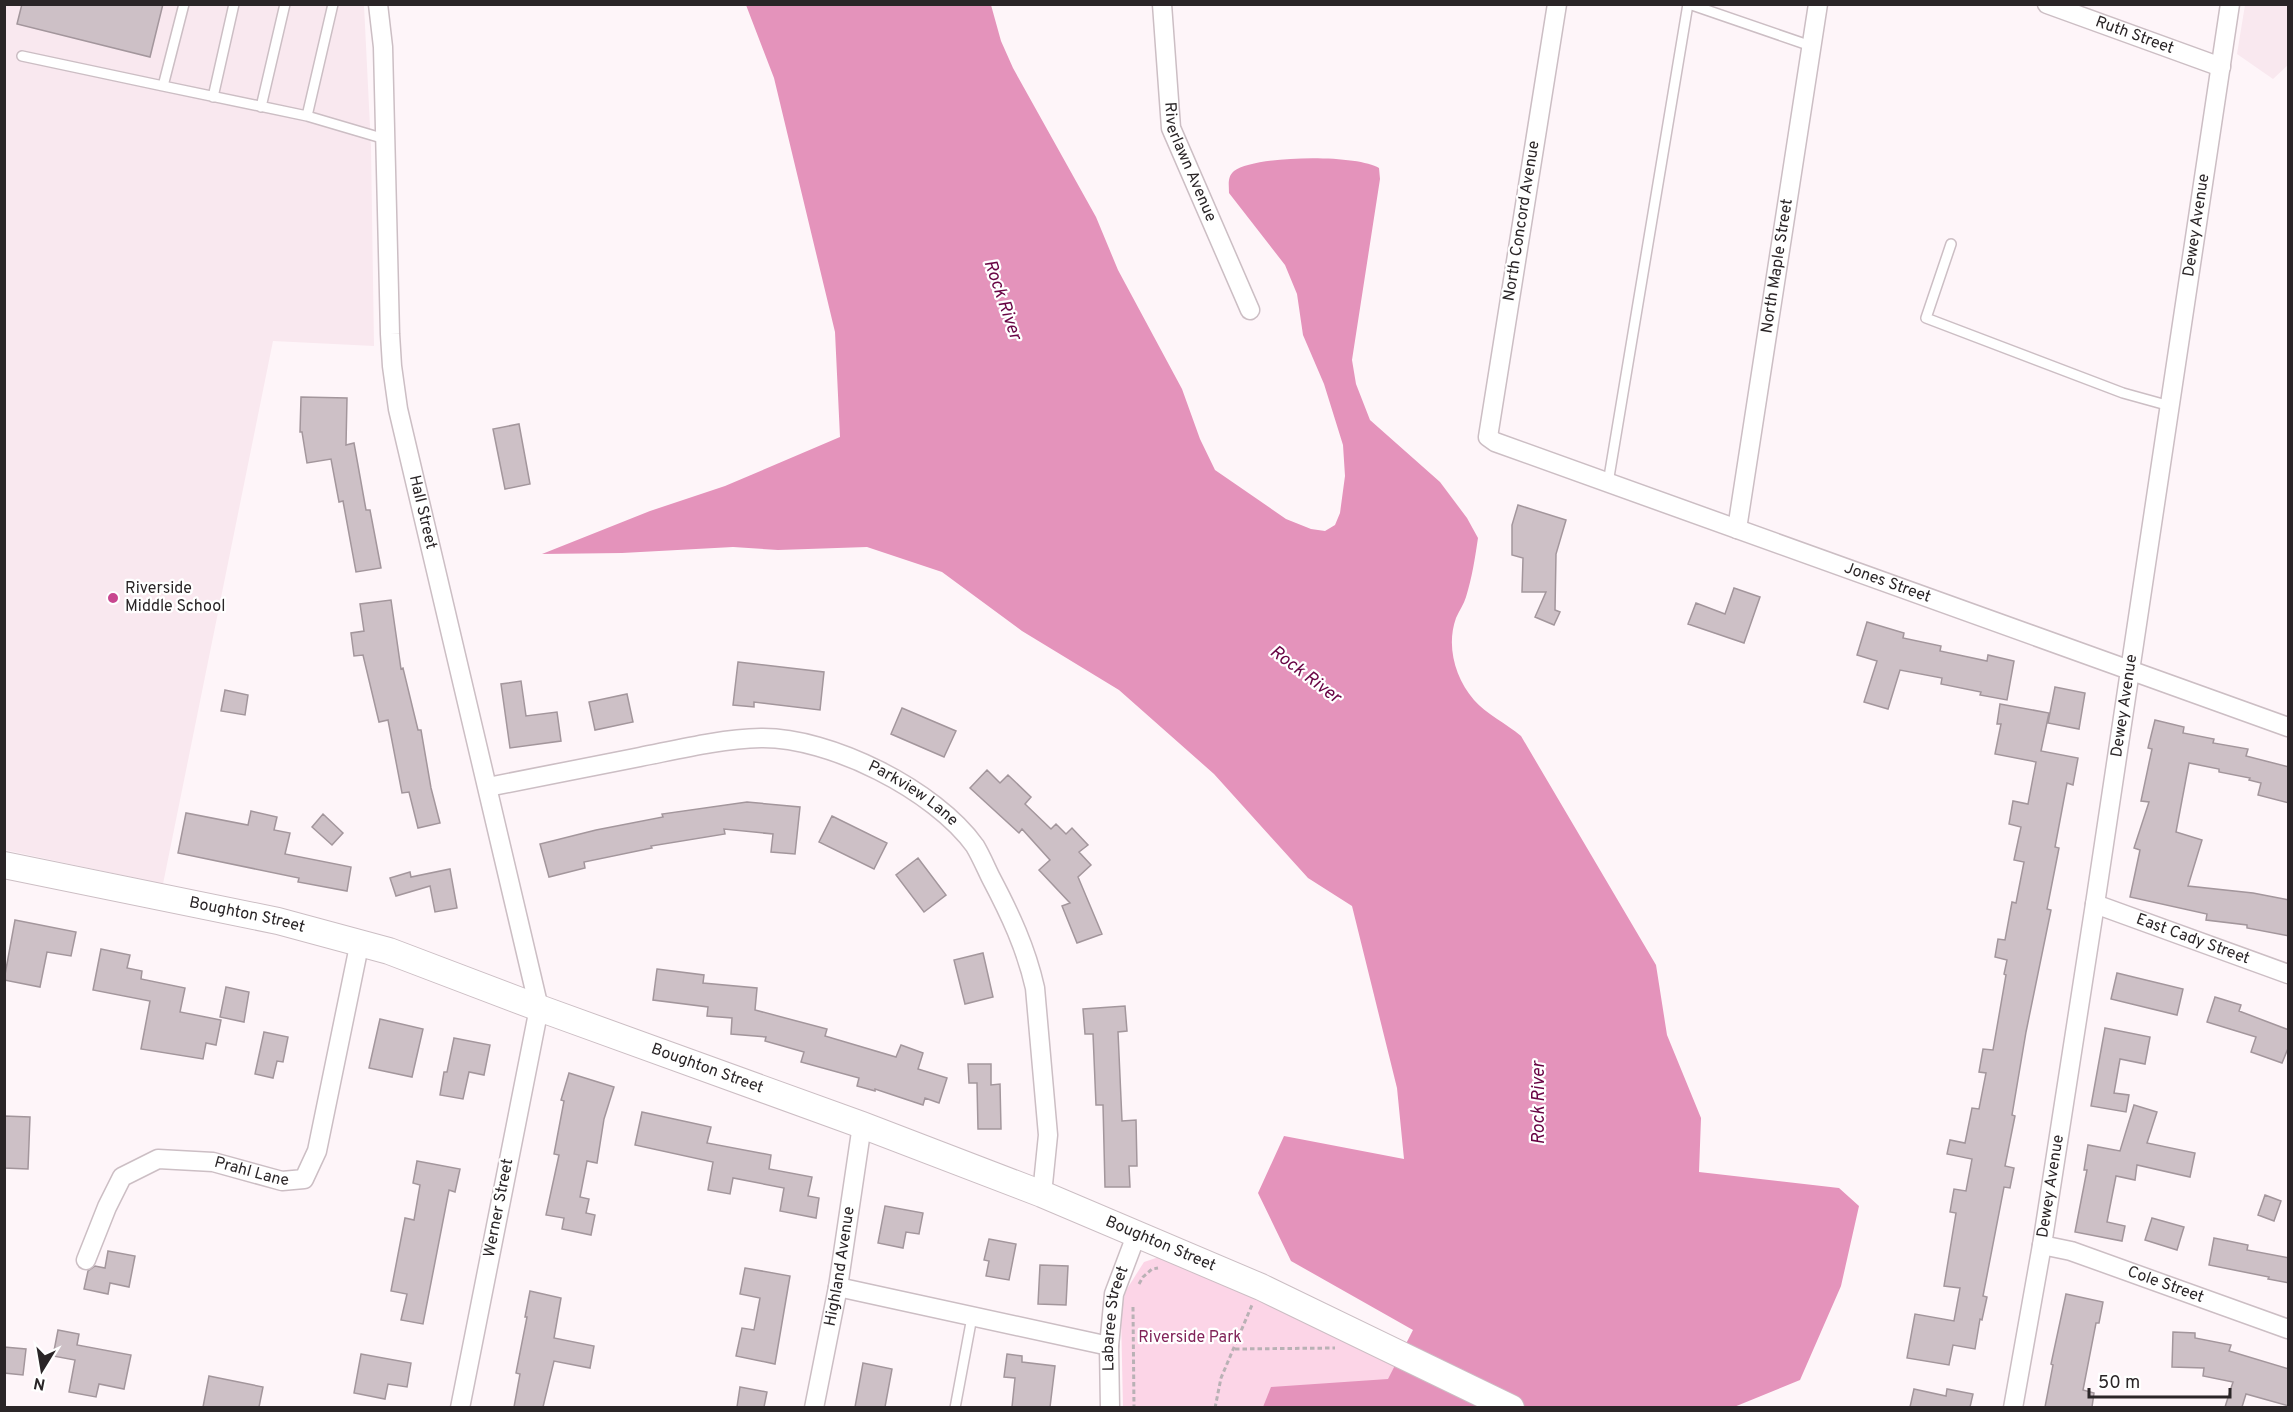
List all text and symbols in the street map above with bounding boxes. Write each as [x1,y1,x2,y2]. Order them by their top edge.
street label: Ruth Street [2092,12,2176,59]
street label: Riverlawn Avenue [1159,101,1221,225]
street label: North Concord Avenue [1499,139,1545,303]
street label: Dewey Avenue [2179,172,2214,278]
street label: North Maple Street [1757,197,1798,335]
water label: Rock River [978,257,1027,345]
street label: Hall Street [404,473,441,551]
street label: Jones Street [1841,558,1933,608]
place label: Riverside Middle School [125,579,225,617]
marker: Riverside Middle School [106,591,120,605]
water label: Rock River [1265,641,1347,711]
street label: Dewey Avenue [2107,653,2142,759]
street label: Parkview Lane [865,757,962,831]
street label: Boughton Street [187,893,307,938]
street label: East Cady Street [2133,910,2252,969]
street label: Boughton Street [648,1039,766,1098]
water label: Rock River [1528,1059,1551,1145]
street label: Dewey Avenue [2033,1133,2069,1239]
street label: Prahl Lane [212,1153,290,1191]
street label: Werner Street [480,1157,518,1259]
street label: Highland Avenue [820,1205,860,1328]
street label: Boughton Street [1102,1212,1219,1277]
street label: Cole Street [2124,1262,2207,1308]
street label: Labaree Street [1099,1263,1134,1371]
park label: Riverside Park [1138,1328,1242,1348]
north arrow [12,1340,72,1400]
scale bar [2089,1361,2230,1399]
text: N [32,1372,47,1394]
text: 50 m [2098,1372,2140,1395]

